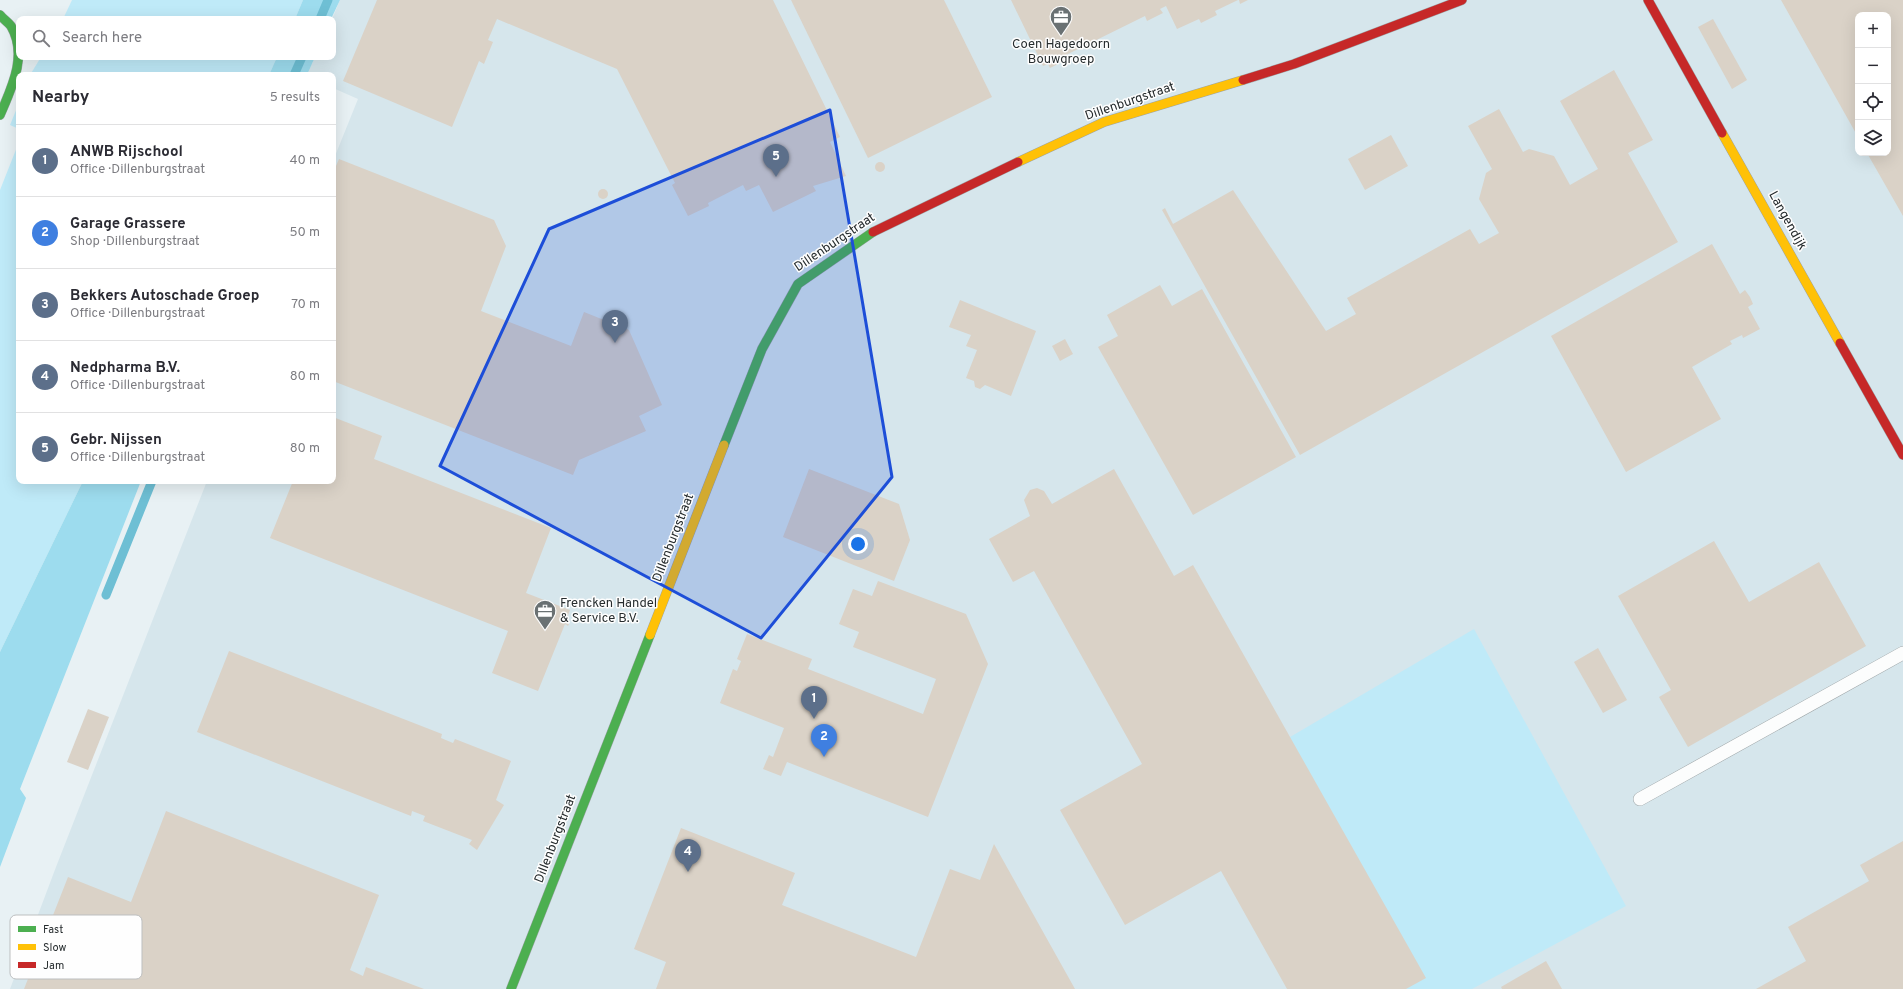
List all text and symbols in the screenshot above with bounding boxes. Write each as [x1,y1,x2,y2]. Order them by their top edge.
office icon: Coen Hagedoorn Bouwgroep [1048,4,1074,37]
map controls [1855,12,1891,156]
button: + [1855,12,1891,48]
search box [16,16,336,60]
icon: search [30,27,52,49]
text: Search here [62,29,142,48]
place label: Coen Hagedoorn Bouwgroep [1012,37,1110,68]
button: − [1855,48,1891,84]
street label: Dillenburgstraat [1083,79,1177,125]
button: locate [1855,84,1891,120]
text: Nearby [32,87,89,109]
text: 5 results [270,90,320,106]
button: layers [1855,120,1891,156]
text: ANWB Rijschool [70,143,183,162]
pin: 5 [763,144,789,177]
text: 1 [42,153,48,169]
text: 40 m [290,153,320,169]
text: Office · Dillenburgstraat [70,162,205,178]
street label: Langendijk [1764,189,1810,253]
street label: Dillenburgstraat [792,210,878,276]
text: Garage Grassere [70,215,186,234]
text: 2 [41,225,49,241]
text: 50 m [290,225,320,241]
text: Shop · Dillenburgstraat [70,234,200,250]
text: Bekkers Autoschade Groep [70,287,259,306]
text: 3 [41,297,49,313]
text: 70 m [291,297,320,313]
text: Office · Dillenburgstraat [70,306,205,322]
pin: 3 [602,310,628,343]
text: Nedpharma B.V. [70,359,180,378]
text: 4 [41,369,49,385]
text: 80 m [290,369,320,385]
text: Office · Dillenburgstraat [70,378,205,394]
text: Gebr. Nijssen [70,431,162,450]
text: 5 [41,441,49,457]
text: 80 m [290,441,320,457]
text: Office · Dillenburgstraat [70,450,205,466]
street label: Dillenburgstraat [650,491,698,585]
your location [848,534,868,554]
place label: Frencken Handel & Service B.V. [560,596,657,627]
office icon: Frencken Handel & Service B.V. [532,598,558,631]
pin: 1 [801,686,827,719]
pin: 2 [811,724,837,757]
street label: Dillenburgstraat [532,792,580,886]
pin: 4 [675,839,701,872]
legend [10,915,142,979]
text: Fast [43,923,63,937]
text: Slow [43,941,66,955]
text: Jam [43,959,64,973]

